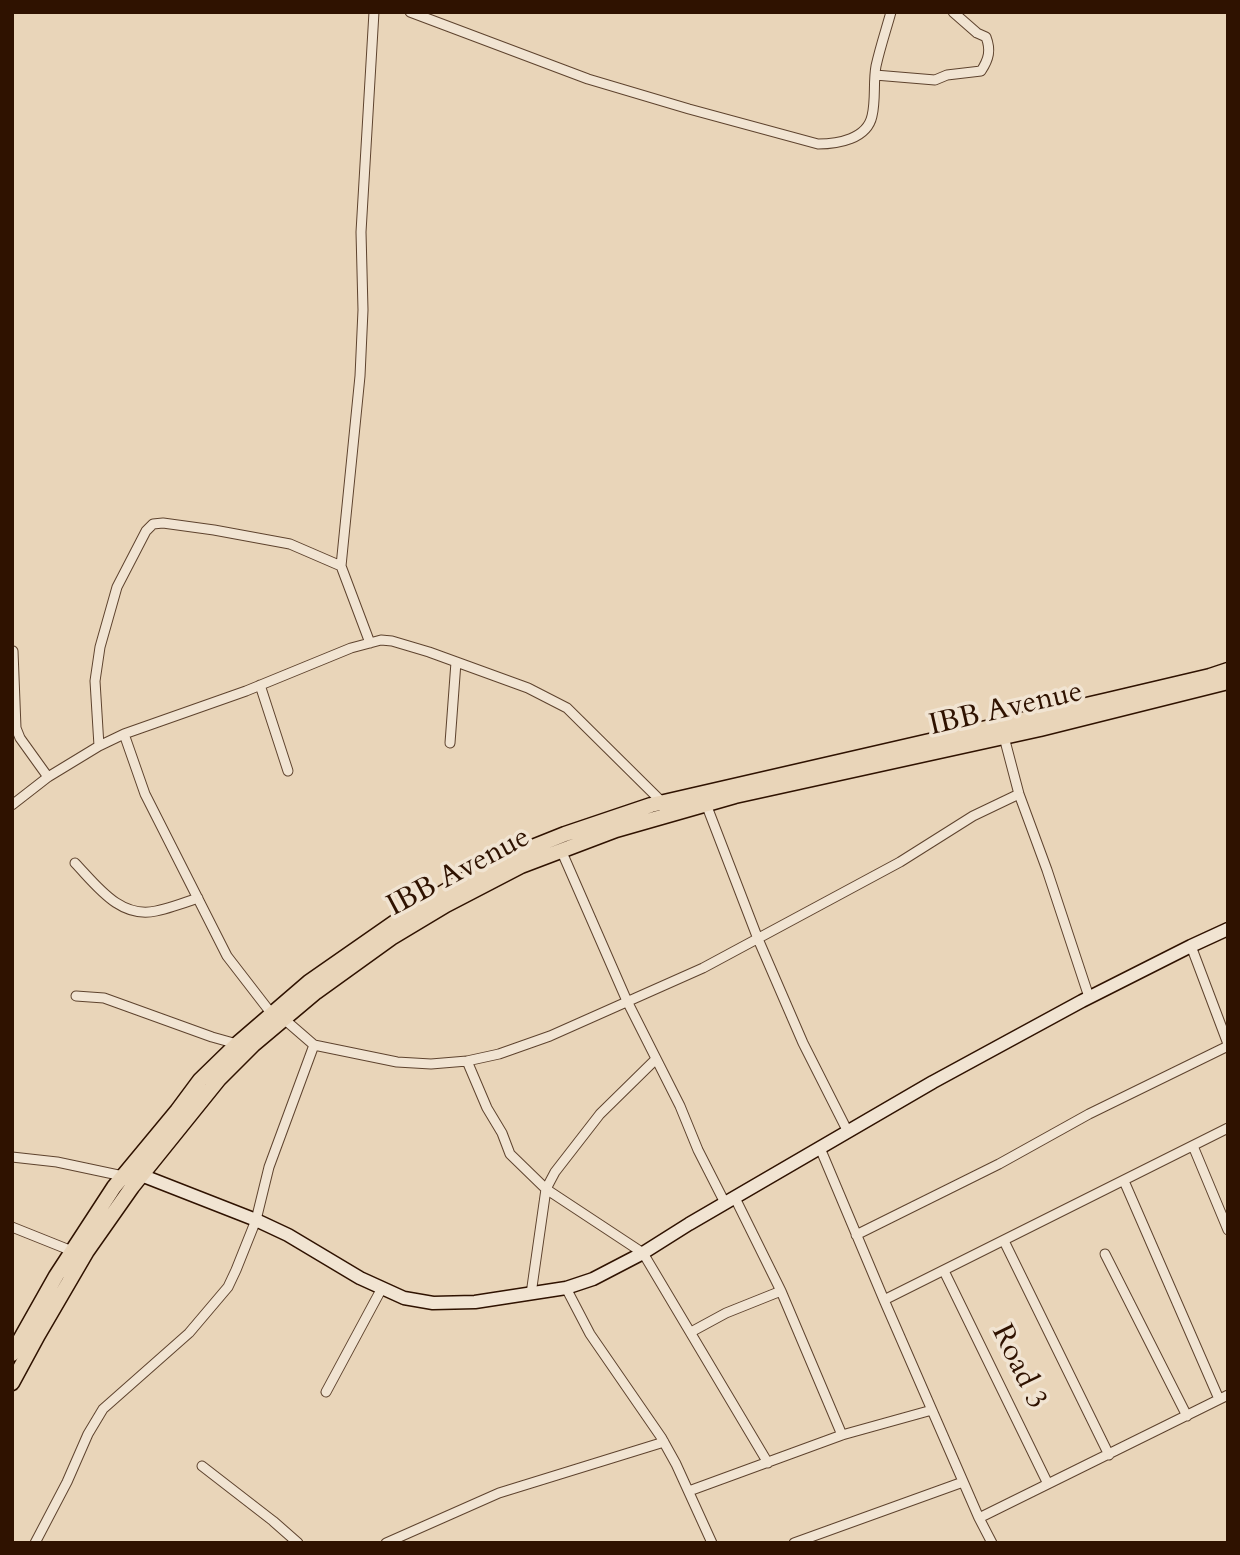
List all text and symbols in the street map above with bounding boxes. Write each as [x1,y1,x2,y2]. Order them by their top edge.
street label: IBB Avenue [926,675,1086,745]
street label: IBB Avenue [382,820,536,926]
street label: Road 3 [982,1319,1054,1415]

